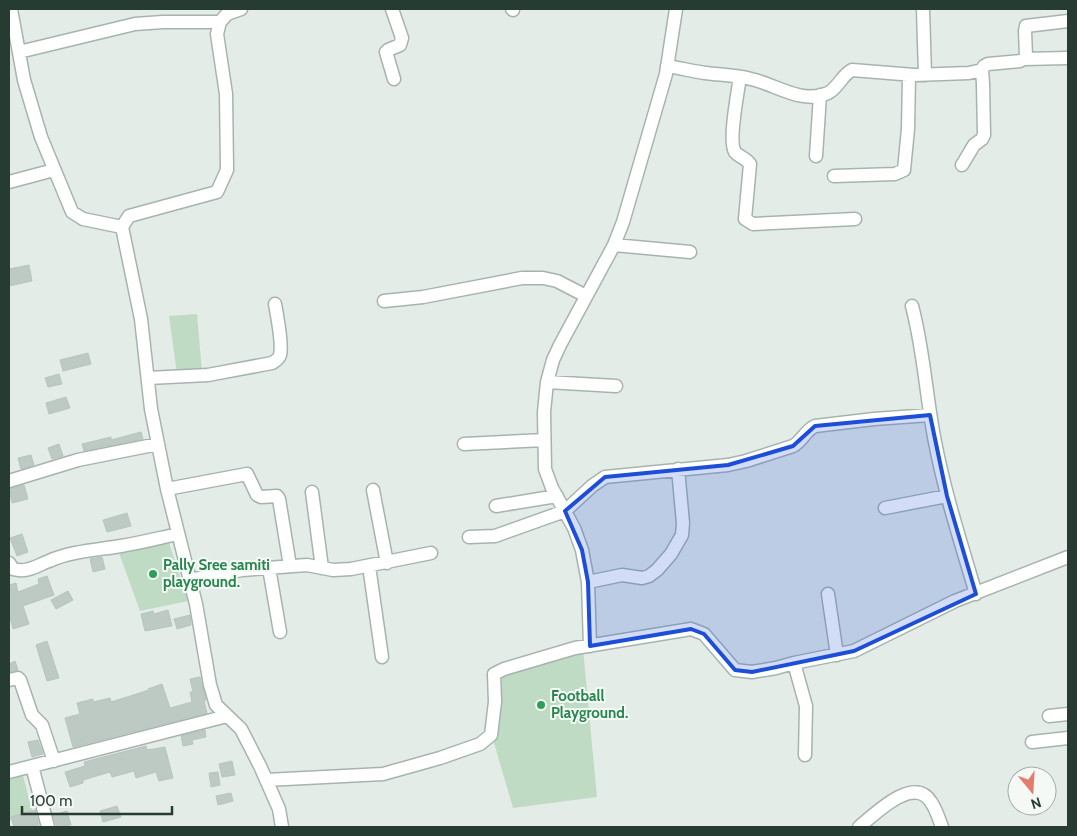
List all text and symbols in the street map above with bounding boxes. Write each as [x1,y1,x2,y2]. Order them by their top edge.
place label: Pally Sree samiti playground. [163,556,270,591]
marker: Pally Sree samiti playground. [147,568,159,580]
place label: Football Playground. [551,687,628,722]
marker: Football Playground. [535,699,547,711]
north arrow [1007,766,1057,816]
scale bar [22,784,172,816]
text: 100 m [30,792,72,810]
text: N [1029,793,1044,813]

